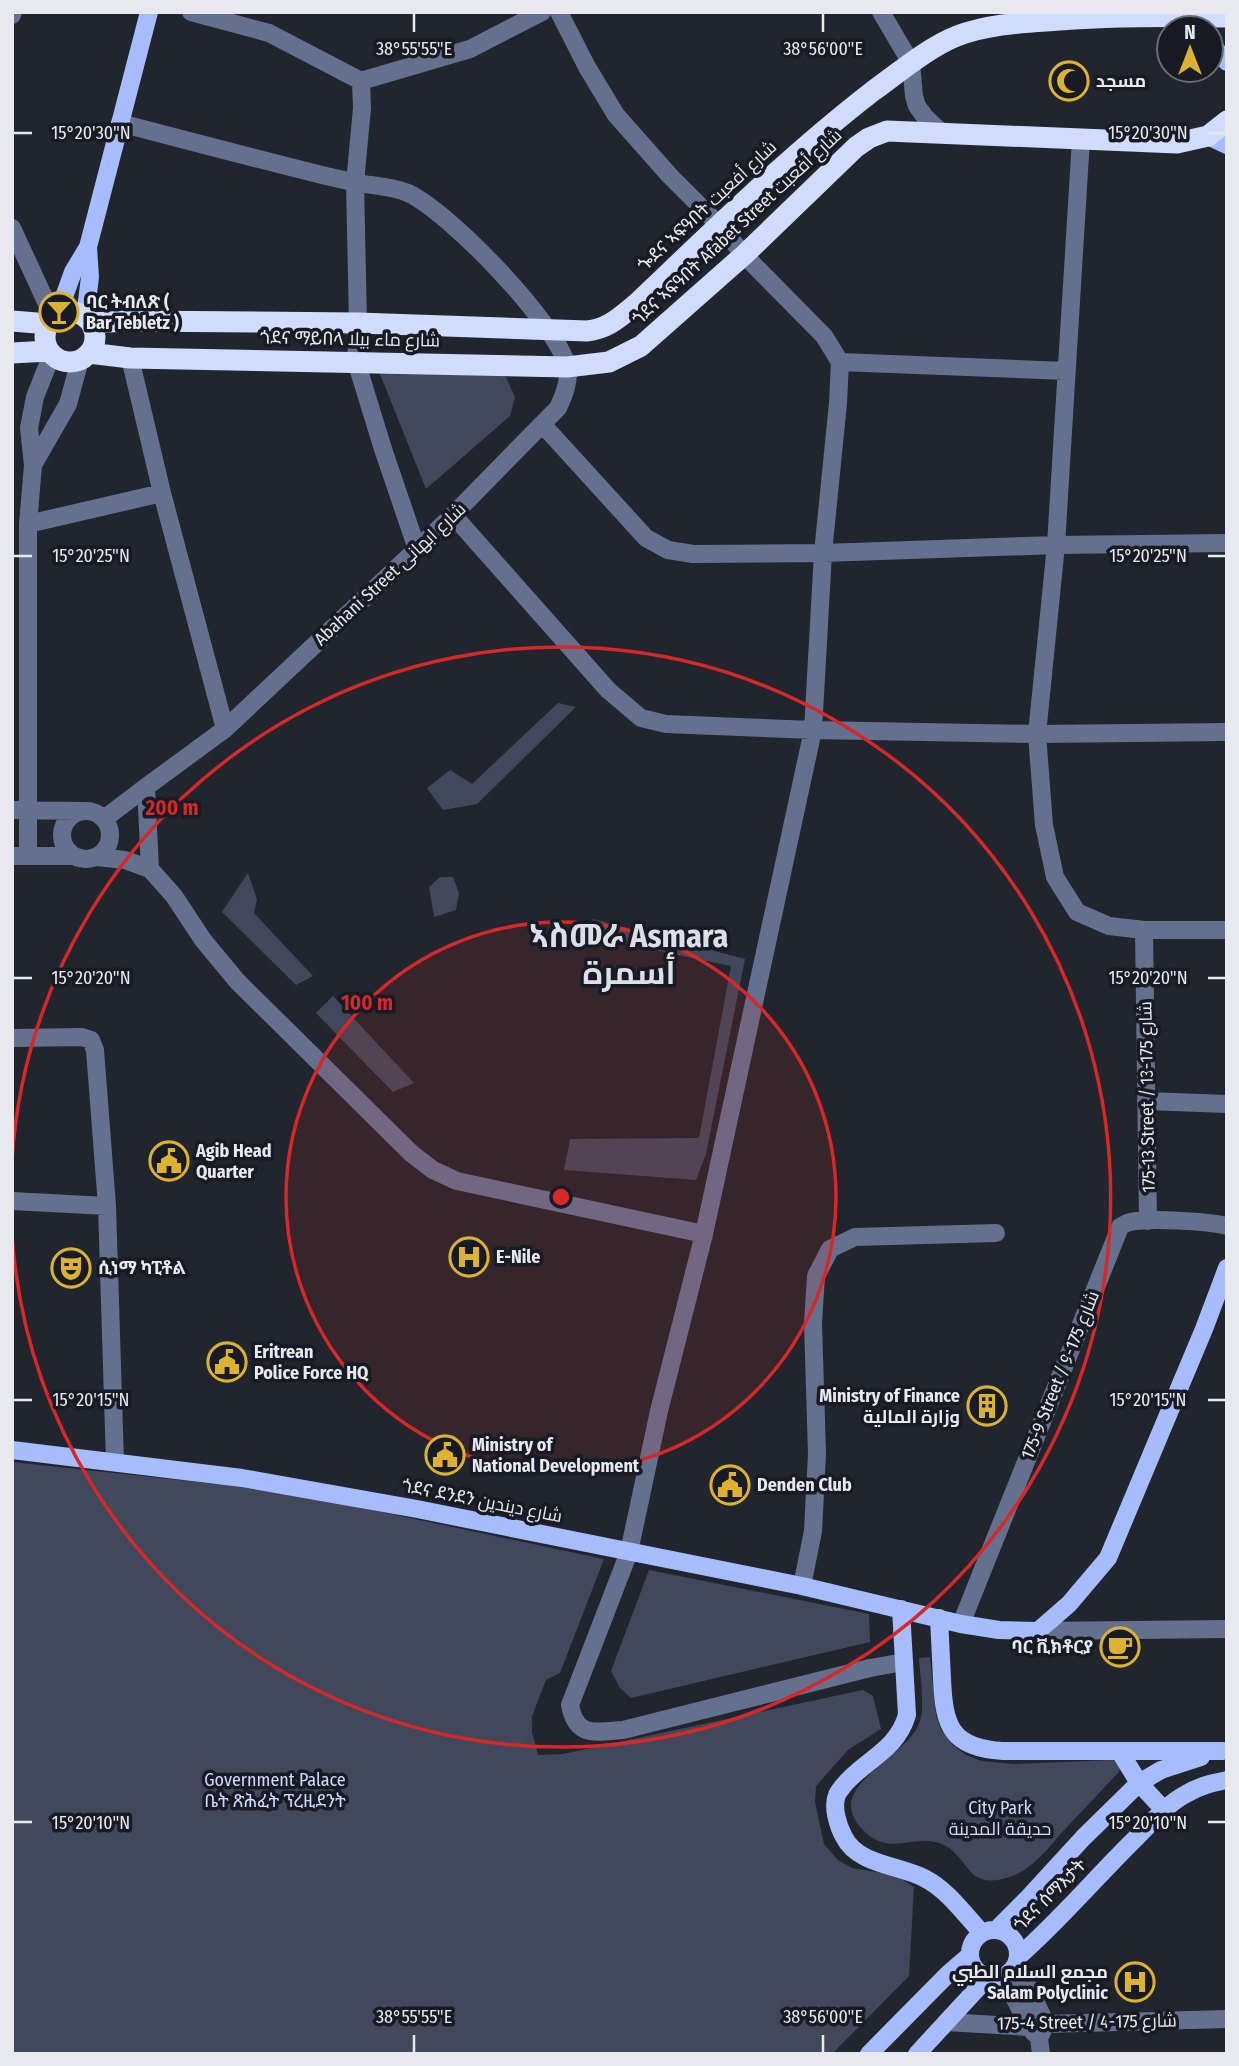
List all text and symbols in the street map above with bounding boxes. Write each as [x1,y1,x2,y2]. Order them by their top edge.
north arrow [1155,14,1225,84]
text: N [1184,21,1196,44]
text: 38°55'55"E [376,38,452,60]
text: 38°56'00"E [783,38,863,60]
mosque icon: مسجد [1048,60,1090,102]
place label: مسجد [1096,70,1146,92]
text: 15°20'30"N [51,122,131,144]
text: 15°20'30"N [1108,122,1188,144]
street label: ጎደና ኣፍዓበት Afabet Street شارع أفعبت [628,124,847,331]
street label: ጐደና ኣፍዓበት شارع أفعبت [633,136,782,277]
bar icon: ባር ትብለጽ ( Bar Tebletz ) [38,291,80,333]
place label: ባር ትብለጽ ( Bar Tebletz ) [86,291,180,334]
street label: ጎደና ማይበላ شارع ماء بيلا [260,326,440,353]
street label: Abahani Street شارع ابهانى [310,498,471,651]
text: 15°20'25"N [52,545,130,567]
text: 15°20'25"N [1109,545,1187,567]
text: 200 m [144,795,199,821]
district label: ኣስመራ Asmara أسمرة [530,917,729,992]
text: 15°20'20"N [51,967,131,989]
text: 15°20'20"N [1108,967,1188,989]
text: 100 m [341,990,393,1016]
street label: 175-13 Street / شارع 175-13 [1134,1001,1161,1193]
public building icon: Agib Head Quarter [148,1140,190,1182]
place label: Agib Head Quarter [195,1140,271,1183]
centre of rings [549,1185,573,1209]
hospital icon: E-Nile [448,1236,490,1278]
place label: E-Nile [496,1246,540,1268]
theatre icon: ሲነማ ካፒቶል [50,1247,92,1289]
place label: ሲነማ ካፒቶል [98,1257,186,1279]
street label: 175-9 Street / شارع 175-9 [1016,1288,1105,1463]
public building icon: Eritrean Police Force HQ [206,1341,248,1383]
place label: Eritrean Police Force HQ [254,1341,369,1384]
place label: Ministry of Finance وزارة المالية [819,1385,960,1428]
building icon: Ministry of Finance وزارة المالية [966,1385,1008,1427]
text: 15°20'15"N [53,1389,129,1411]
text: 15°20'15"N [1110,1389,1186,1411]
public building icon: Ministry of National Development [424,1434,466,1476]
place label: Ministry of National Development [472,1434,640,1477]
public building icon: Denden Club [709,1464,751,1506]
place label: Denden Club [757,1474,852,1496]
street label: ጎደና ደንደን شارع ديندين [400,1475,564,1528]
cafe icon: ባር ቪክቶርያ [1099,1626,1141,1668]
place label: ባር ቪክቶርያ [1011,1636,1093,1658]
park label: Government Palace ቤት ጽሕፈት ፕረዚደንት [204,1769,346,1812]
park label: City Park حديقة المدينة [949,1797,1051,1840]
text: 15°20'10"N [52,1812,130,1834]
text: 15°20'10"N [1109,1812,1187,1834]
street label: ጎደና ሰማእታት [1009,1854,1091,1936]
place label: مجمع السلام الطبي Salam Polyclinic [952,1961,1108,2004]
hospital icon: مجمع السلام الطبي Salam Polyclinic [1114,1961,1156,2003]
text: 38°55'55"E [376,2006,452,2028]
text: 38°56'00"E [783,2006,863,2028]
street label: 175-4 Street / شارع 175-4 [997,2009,1177,2036]

